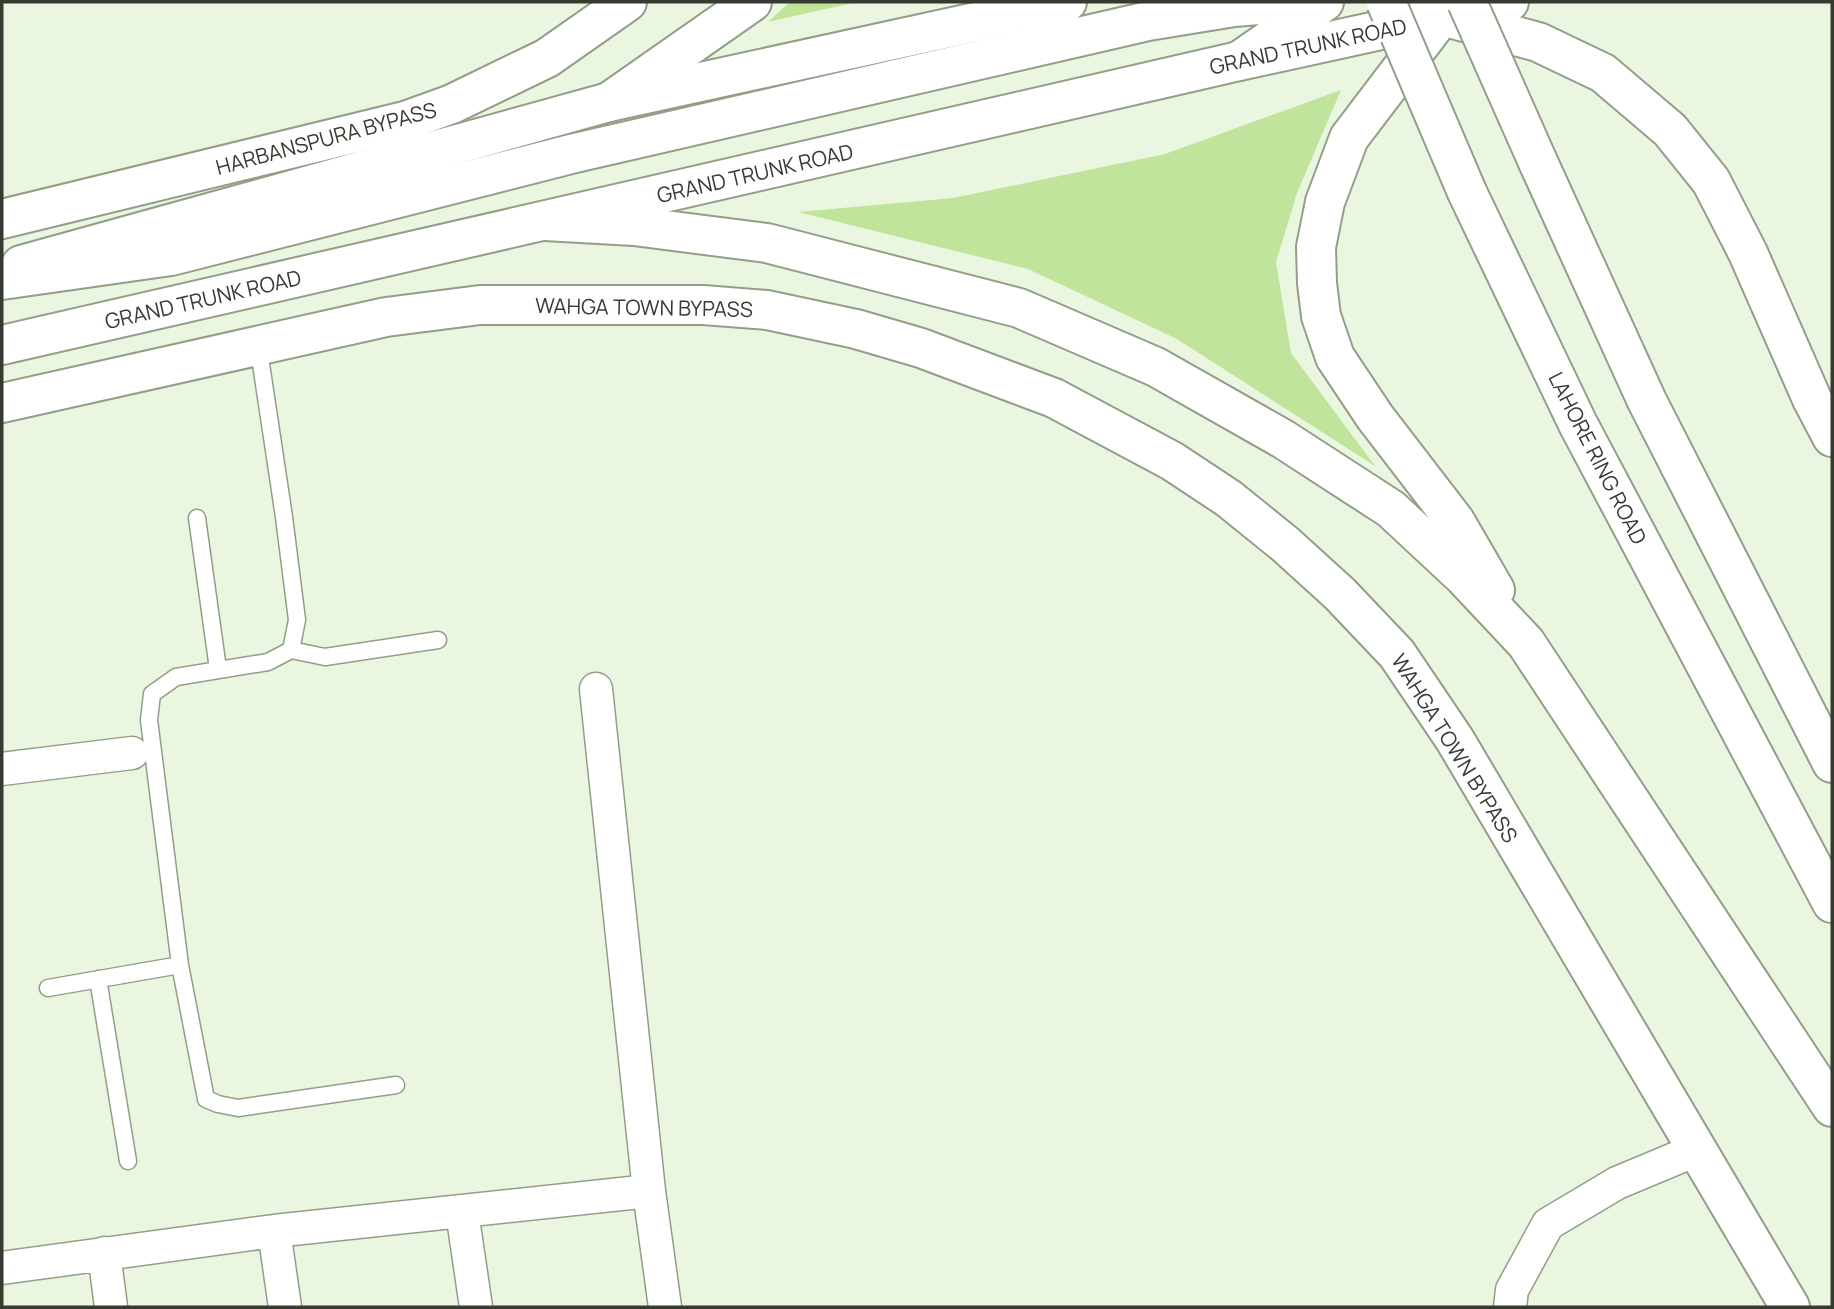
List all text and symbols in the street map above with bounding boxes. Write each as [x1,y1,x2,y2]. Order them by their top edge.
street label: GRAND TRUNK ROAD [1207,11,1409,81]
street label: HARBANSPURA BYPASS [213,95,439,181]
street label: GRAND TRUNK ROAD [654,137,856,209]
street label: GRAND TRUNK ROAD [102,263,304,335]
street label: WAHGA TOWN BYPASS [535,291,753,323]
street label: LAHORE RING ROAD [1542,367,1654,549]
street label: WAHGA TOWN BYPASS [1385,648,1525,848]

